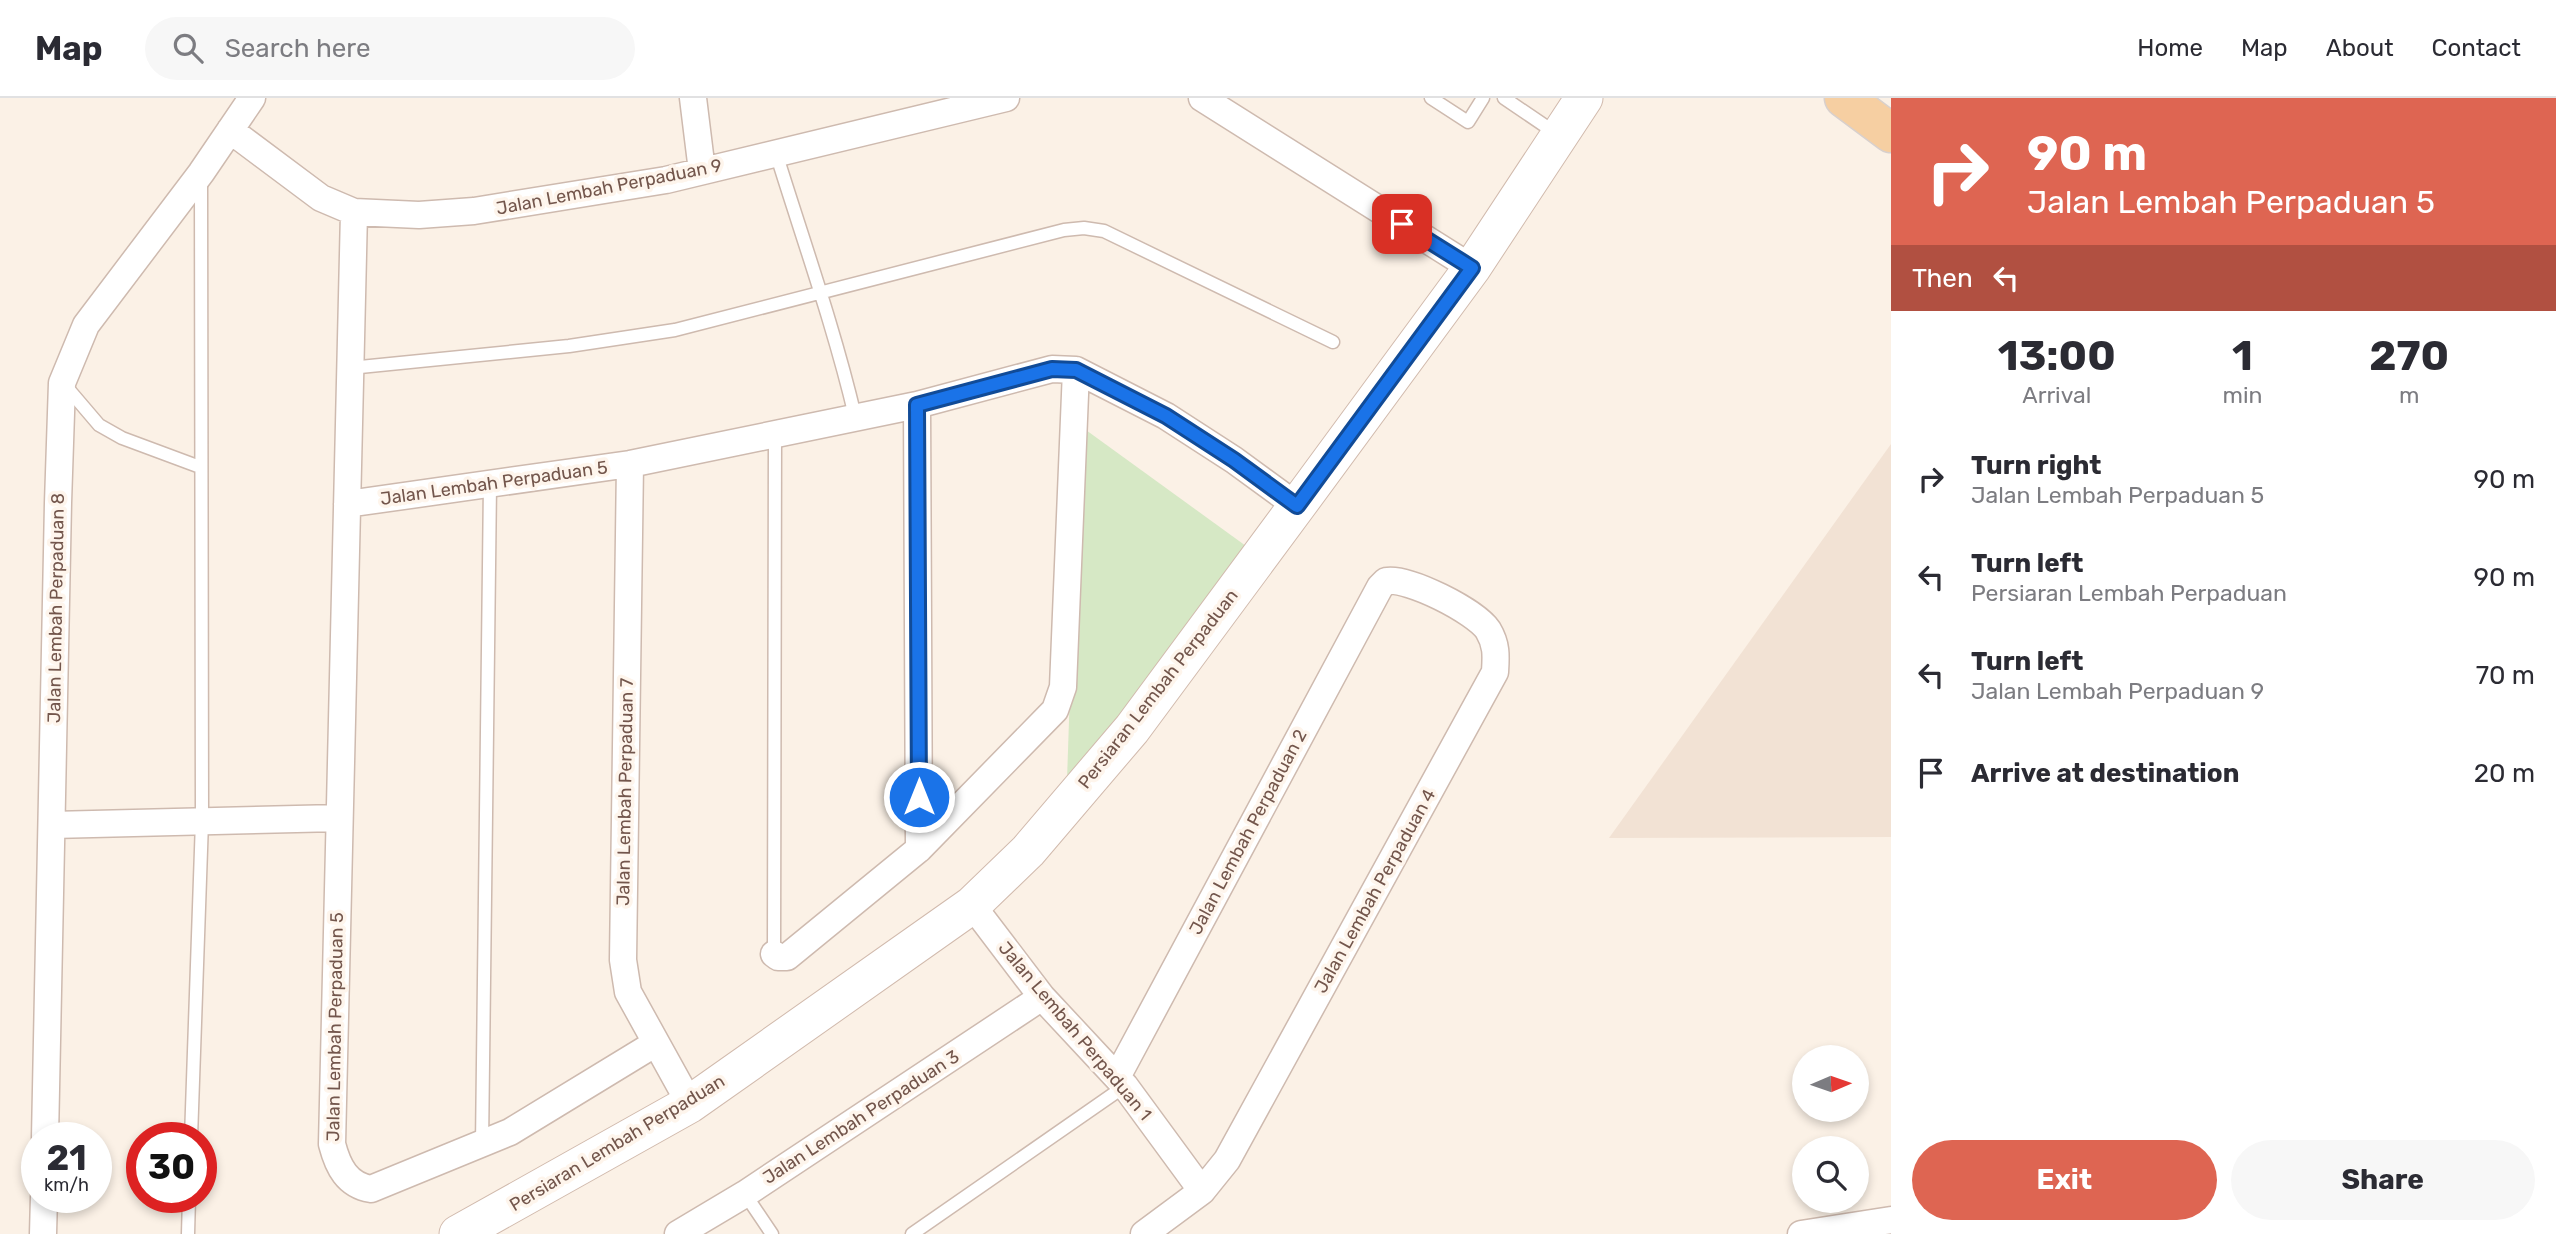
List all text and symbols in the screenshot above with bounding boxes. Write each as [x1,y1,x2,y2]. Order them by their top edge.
search box [145,17,635,80]
text: Map [35,29,103,68]
icon: search [169,29,207,67]
text: Search here [225,33,370,64]
text: Home [2137,34,2203,62]
text: Map [2241,34,2288,62]
text: About [2326,34,2394,62]
text: Contact [2432,34,2521,62]
text: 90 m [2027,124,2147,182]
icon: right [1912,126,2003,217]
street label: Jalan Lembah Perpaduan 9 [494,154,724,220]
text: Jalan Lembah Perpaduan 5 [2027,183,2435,221]
pin [1372,194,1432,254]
icon: arrive [1383,205,1421,243]
icon: left [1987,259,2025,297]
text: Then [1912,263,1973,294]
text: 13:00 [1998,331,2116,381]
text: 1 [2232,331,2253,381]
text: 270 [2369,331,2449,381]
text: Arrival [2022,381,2091,409]
text: min [2223,381,2262,409]
text: m [2399,381,2419,409]
text: Turn right [1971,450,2101,481]
street label: Jalan Lembah Perpaduan 5 [379,456,609,510]
icon: right [1912,460,1950,498]
text: 90 m [2474,464,2535,495]
text: Jalan Lembah Perpaduan 5 [1971,481,2264,509]
street label: Jalan Lembah Perpaduan 8 [43,493,69,723]
text: Turn left [1971,548,2083,579]
icon: left [1912,558,1950,596]
text: 90 m [2474,562,2535,593]
text: Persiaran Lembah Perpaduan [1971,579,2287,607]
street label: Persiaran Lembah Perpaduan [1073,585,1243,793]
text: Turn left [1971,646,2083,677]
icon: left [1912,656,1950,694]
text: 70 m [2476,660,2535,691]
text: Jalan Lembah Perpaduan 9 [1971,677,2264,705]
street label: Jalan Lembah Perpaduan 7 [612,678,638,906]
street label: Jalan Lembah Perpaduan 2 [1184,726,1312,938]
icon: arrive [1912,754,1950,792]
text: Arrive at destination [1971,758,2239,789]
text: 20 m [2474,758,2535,789]
position arrow [882,760,956,834]
street label: Jalan Lembah Perpaduan 4 [1310,785,1440,997]
street label: Jalan Lembah Perpaduan 5 [322,912,348,1142]
street label: Jalan Lembah Perpaduan 1 [994,937,1156,1125]
street label: Jalan Lembah Perpaduan 3 [759,1045,963,1189]
north arrow [1792,1045,1869,1122]
map controls [1792,1045,1869,1213]
street label: Persiaran Lembah Perpaduan [505,1070,729,1216]
speed limit sign: 30 [126,1122,217,1213]
button: search [1792,1136,1869,1213]
text: 21 [46,1137,87,1179]
button: Exit [1912,1140,2217,1220]
button: Share [2231,1140,2535,1220]
text: km/h [44,1174,89,1196]

